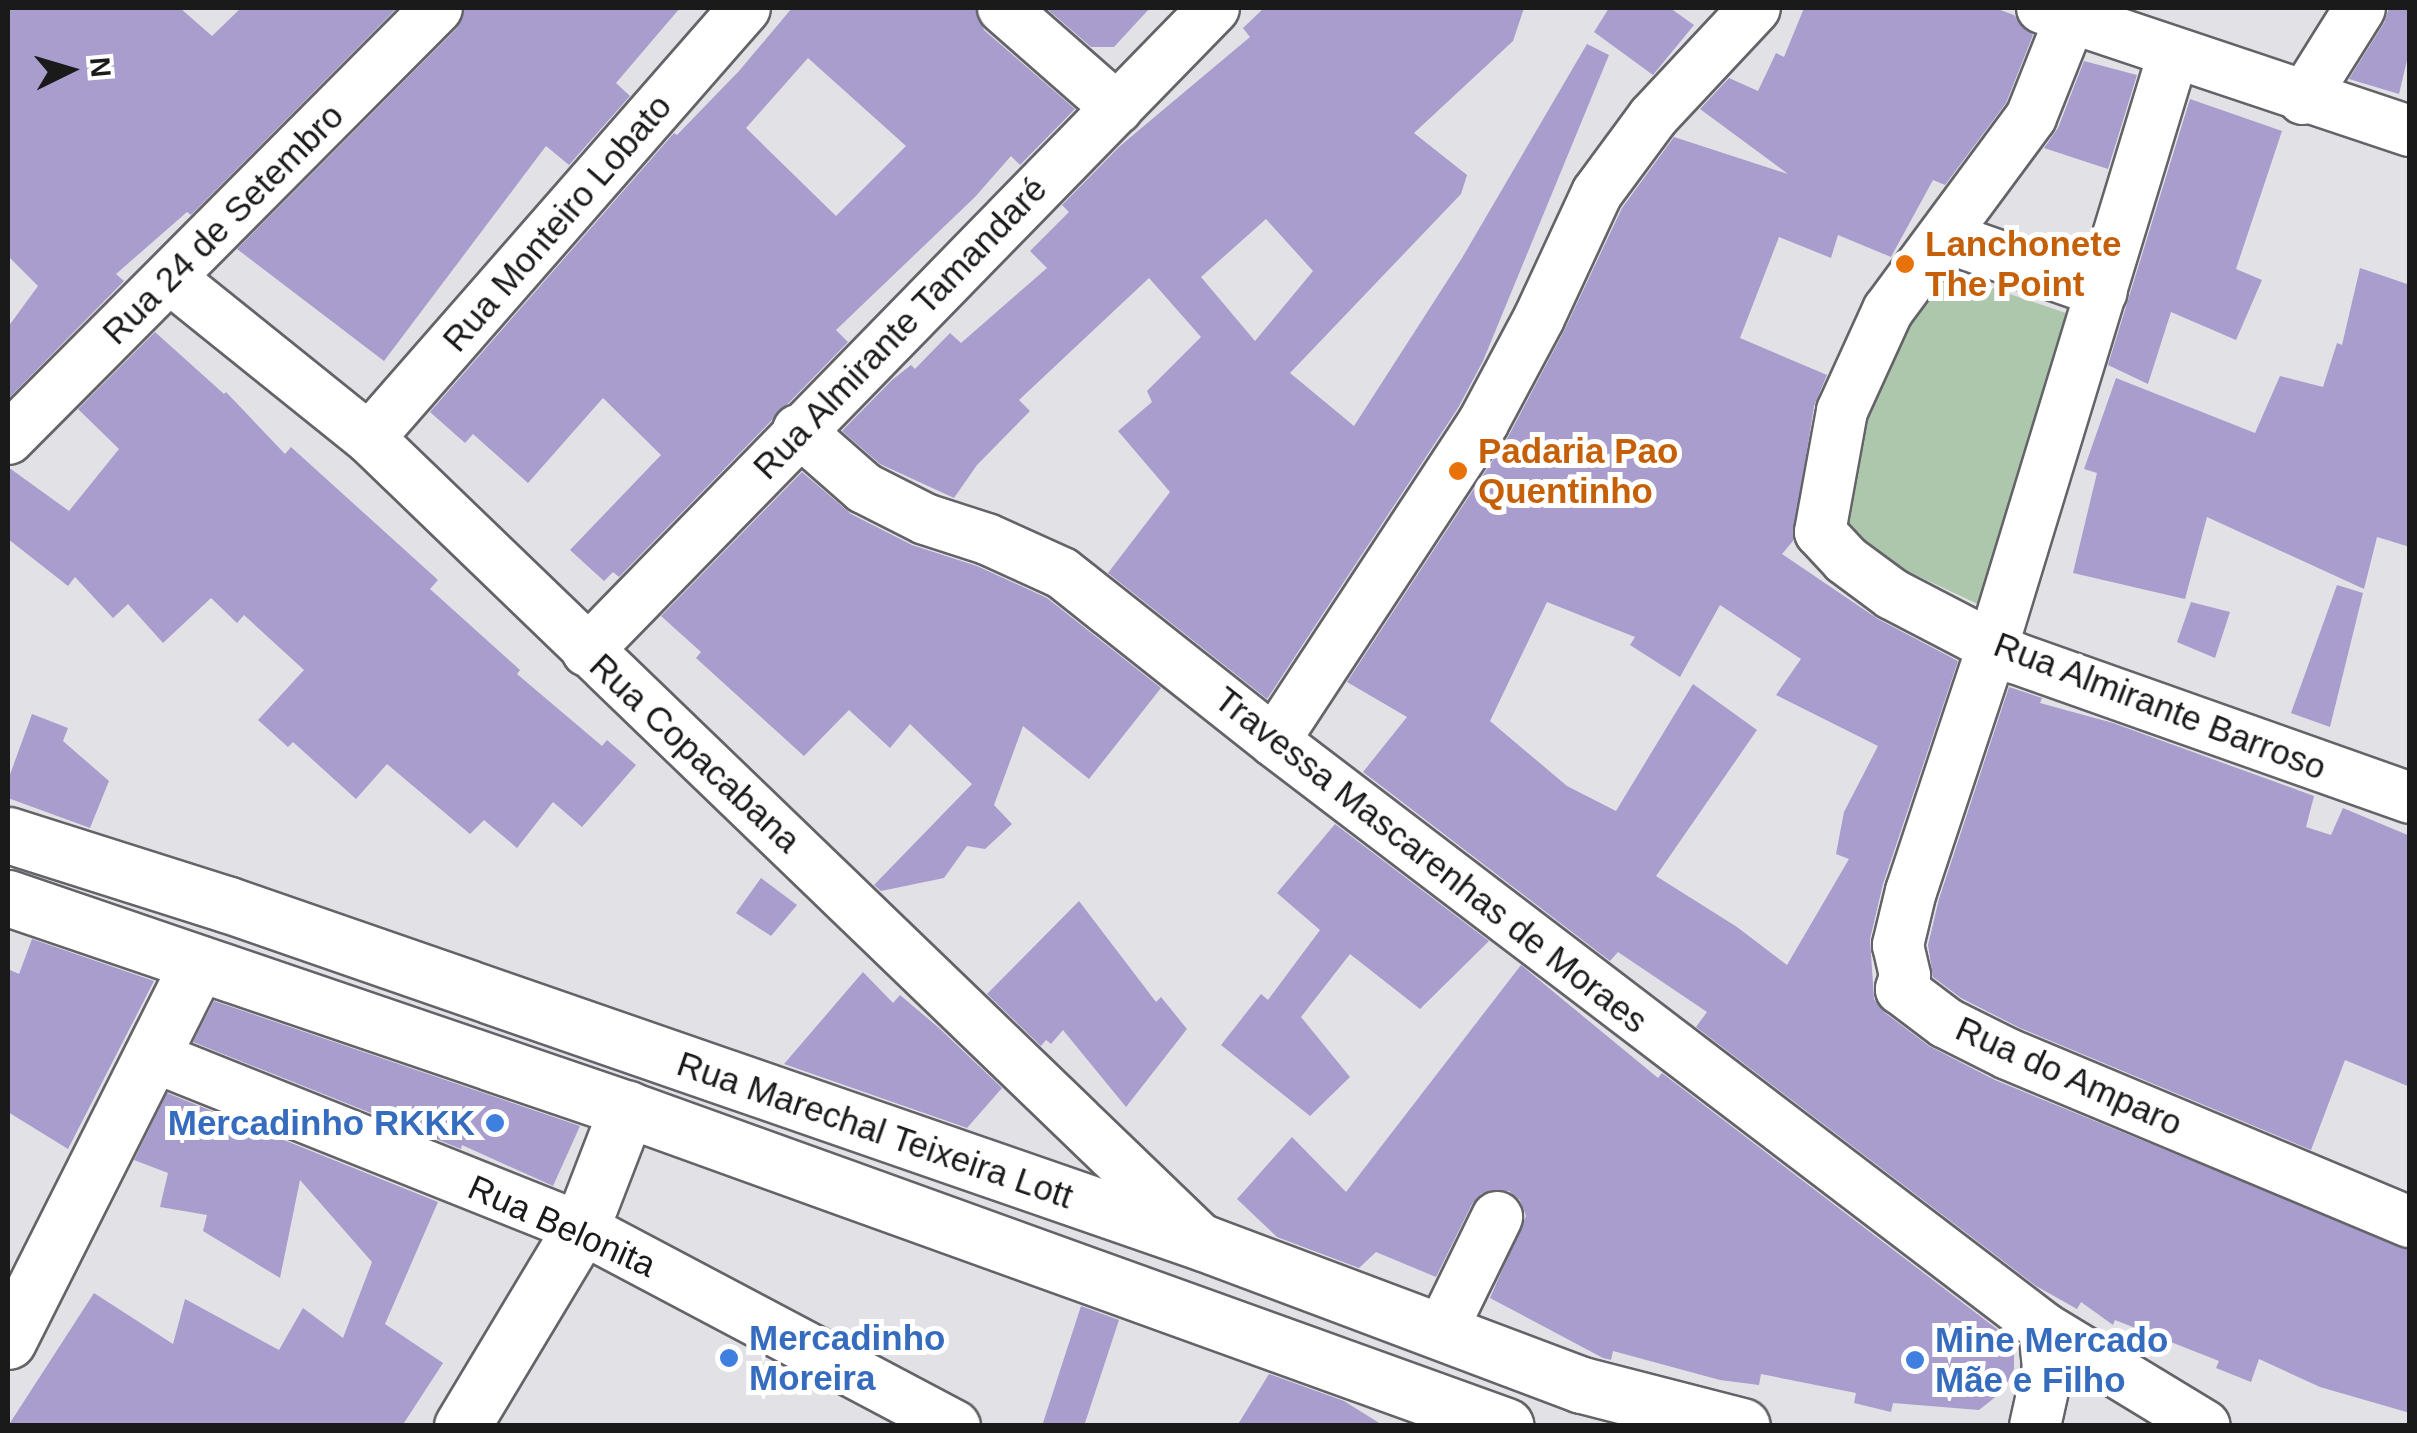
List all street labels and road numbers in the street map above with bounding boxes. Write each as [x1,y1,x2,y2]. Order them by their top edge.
street label: Rua Monteiro Lobato [434,86,680,360]
street label: Rua 24 de Setembro [94,95,352,353]
street label: Rua Almirante Tamandaré [744,167,1056,489]
street label: Rua Almirante Barroso [1987,623,2333,789]
street label: Rua Copacabana [581,645,809,861]
street label: Travessa Mascarenhas de Moraes [1206,678,1656,1042]
street label: Rua do Amparo [1948,1007,2190,1145]
street label: Rua Marechal Teixeira Lott [671,1042,1079,1218]
street label: Rua Belonita [462,1166,662,1286]

